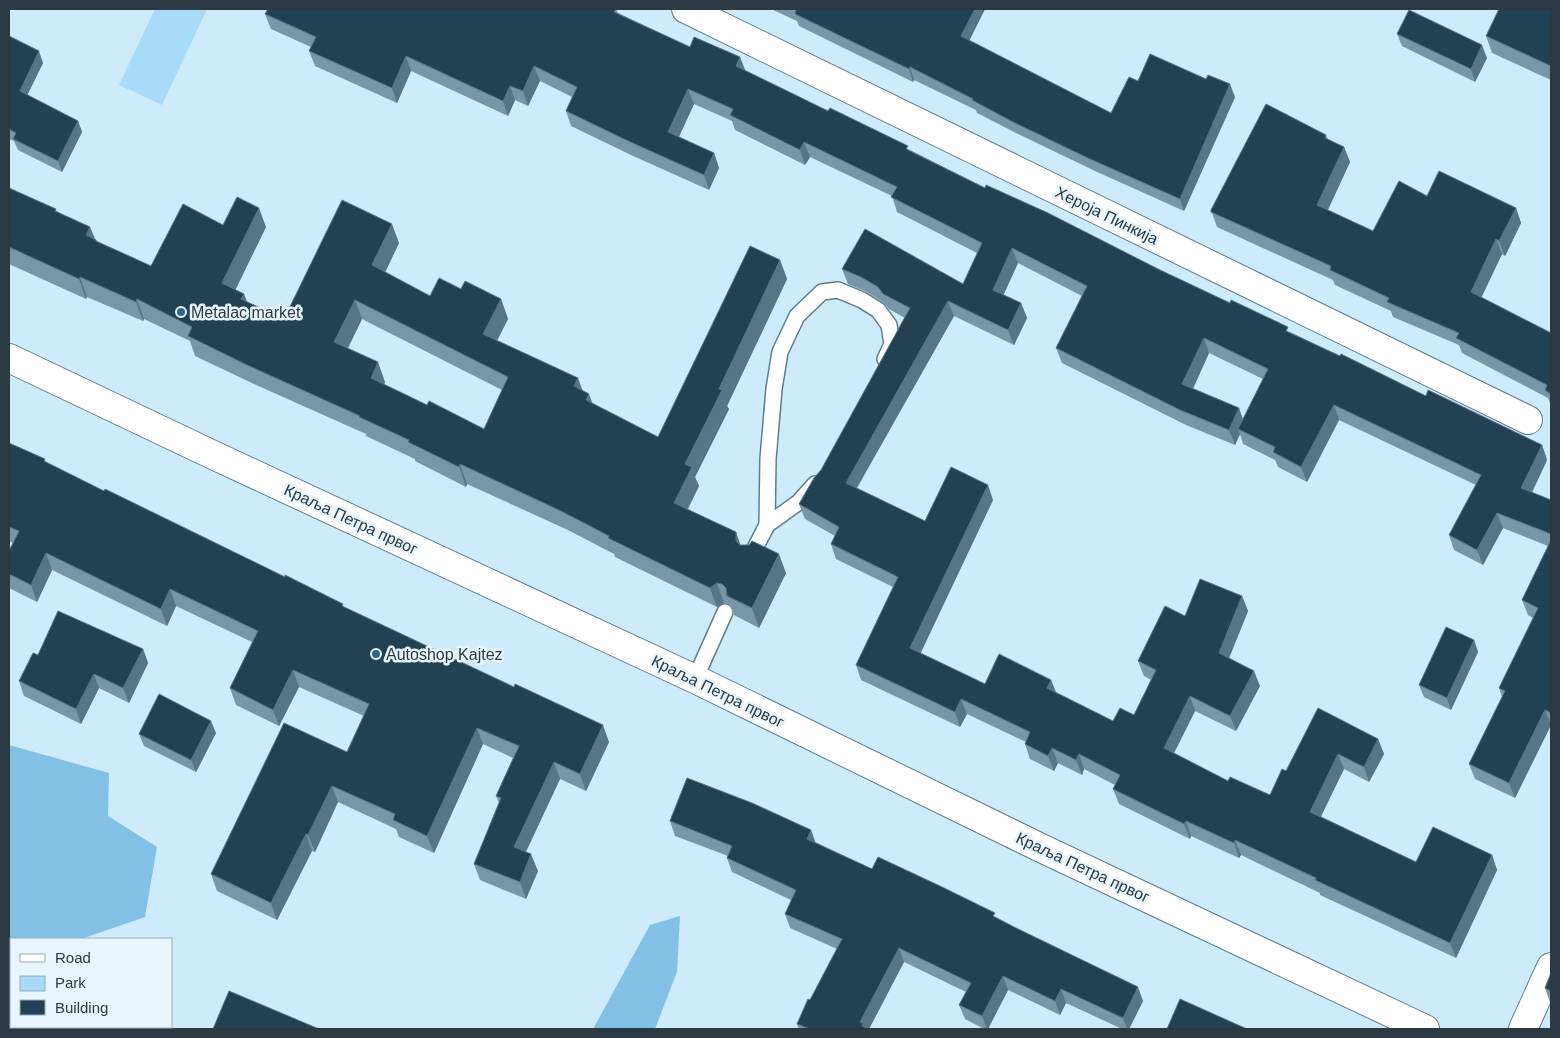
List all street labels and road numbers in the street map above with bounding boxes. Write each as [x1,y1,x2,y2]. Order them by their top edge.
street label: Хероја Пинкија [1053,183,1161,248]
street label: Краља Петра првог [281,481,420,558]
street label: Краља Петра првог [649,652,787,731]
street label: Краља Петра првог [1013,829,1152,906]

